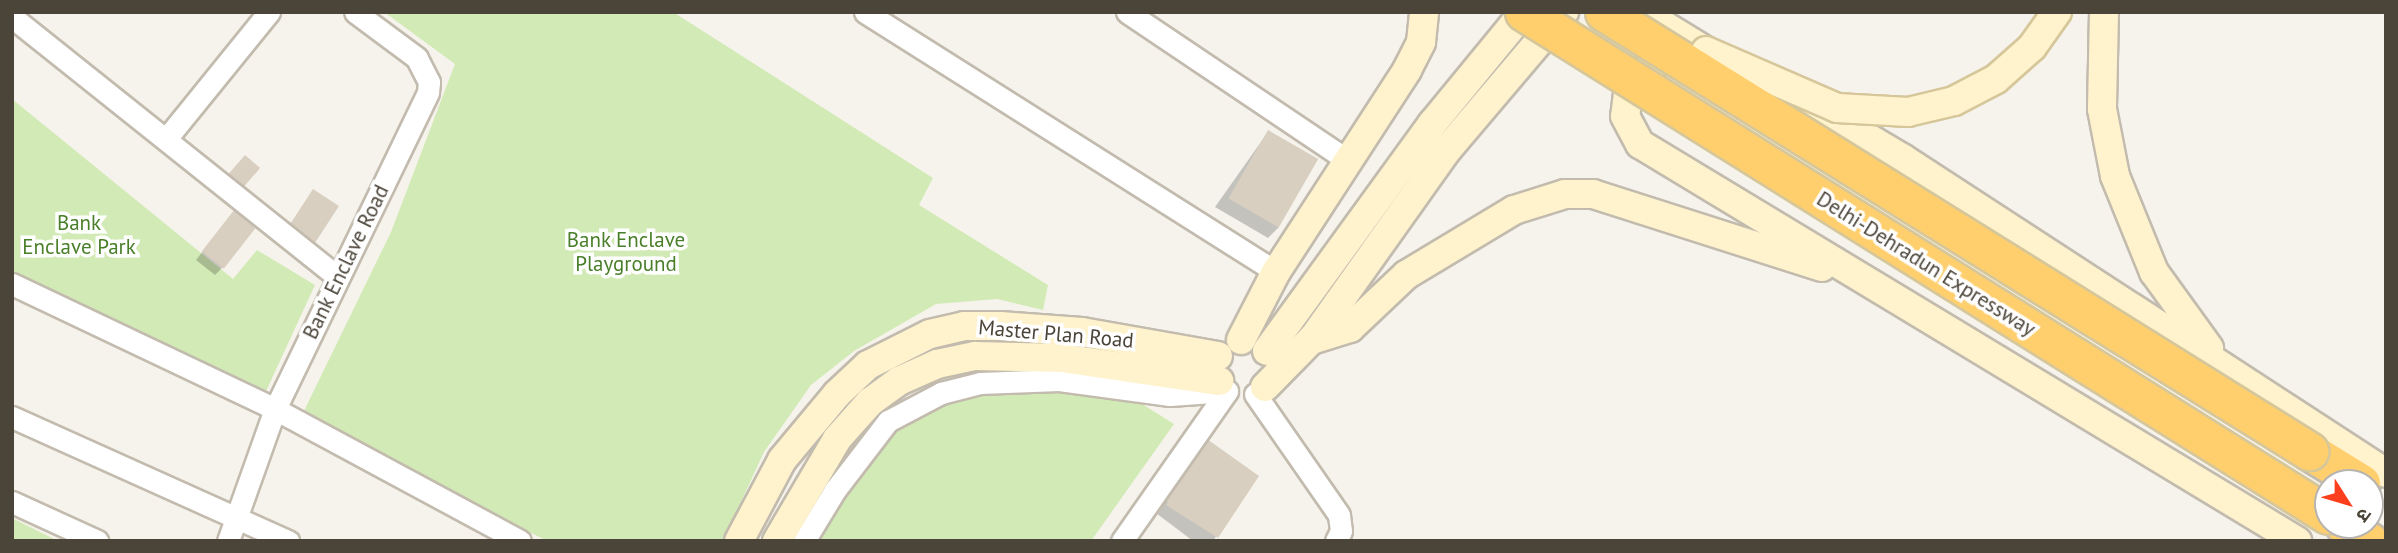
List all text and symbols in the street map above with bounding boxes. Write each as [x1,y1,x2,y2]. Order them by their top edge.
street label: Bank Enclave Road [298,180,394,344]
street label: Delhi-Dehradun Expressway [1812,186,2040,342]
park label: Bank Enclave Park [22,210,136,260]
park label: Bank Enclave Playground [566,227,686,277]
street label: Master Plan Road [977,315,1135,353]
north arrow [2314,469,2384,539]
text: उ [2351,504,2377,527]

